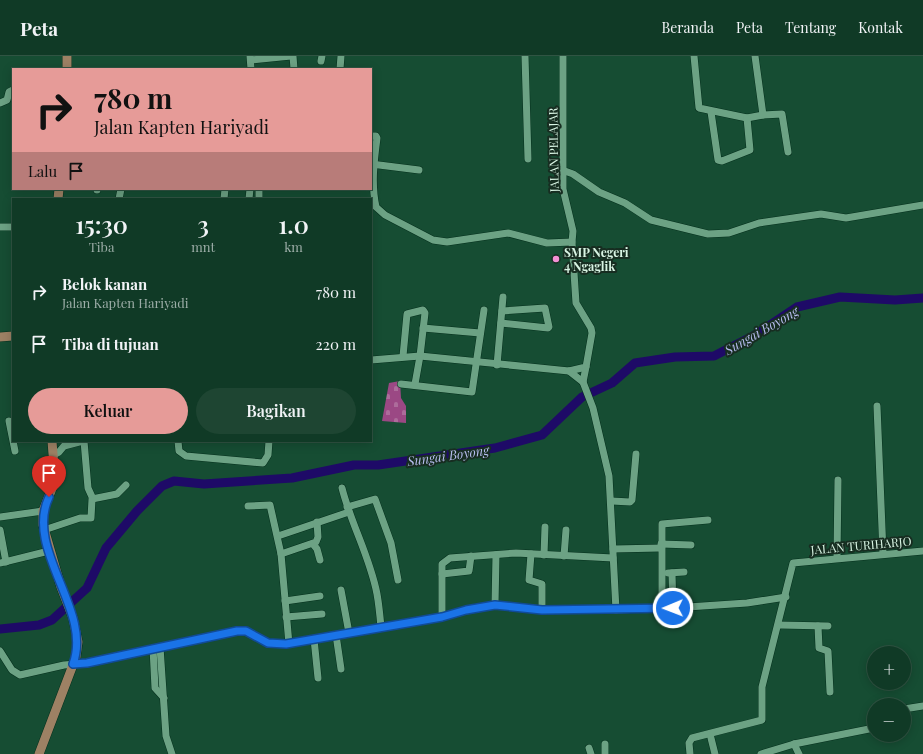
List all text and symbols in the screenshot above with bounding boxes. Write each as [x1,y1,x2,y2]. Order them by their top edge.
text: Peta [20,15,58,41]
text: Beranda [662,18,714,37]
text: Peta [736,18,763,37]
text: Tentang [785,18,836,37]
text: Kontak [858,18,903,37]
text: 780 m [94,79,172,116]
icon: right [28,84,80,136]
street label: JALAN PELAJAR [544,107,562,194]
text: Jalan Kapten Hariyadi [94,115,269,139]
icon: arrive [65,160,87,182]
text: Lalu [28,161,57,181]
text: 15:30 [75,208,128,240]
text: 3 [197,208,209,240]
text: 1.0 [278,208,309,240]
text: Tiba [89,238,114,255]
text: mnt [191,238,215,255]
text: km [284,238,303,255]
place label: SMP Negeri 4 Ngaglik [564,244,629,274]
marker: SMP Negeri 4 Ngaglik [551,254,561,264]
text: Belok kanan [62,274,147,294]
icon: right [28,281,50,303]
text: 780 m [316,282,356,302]
text: Jalan Kapten Hariyadi [62,294,189,311]
water label: Sungai Boyong [720,301,802,358]
icon: arrive [28,333,50,355]
text: Tiba di tujuan [62,334,159,354]
text: 220 m [316,334,356,354]
button: Keluar [28,388,188,434]
button: Bagikan [196,388,356,434]
water label: Sungai Boyong [405,441,491,469]
pin [32,456,66,497]
icon: arrive [38,462,60,484]
street label: JALAN TURIHARJO [809,533,912,557]
position arrow [652,587,694,629]
map controls [867,646,911,742]
button: + [867,646,911,690]
button: − [867,698,911,742]

